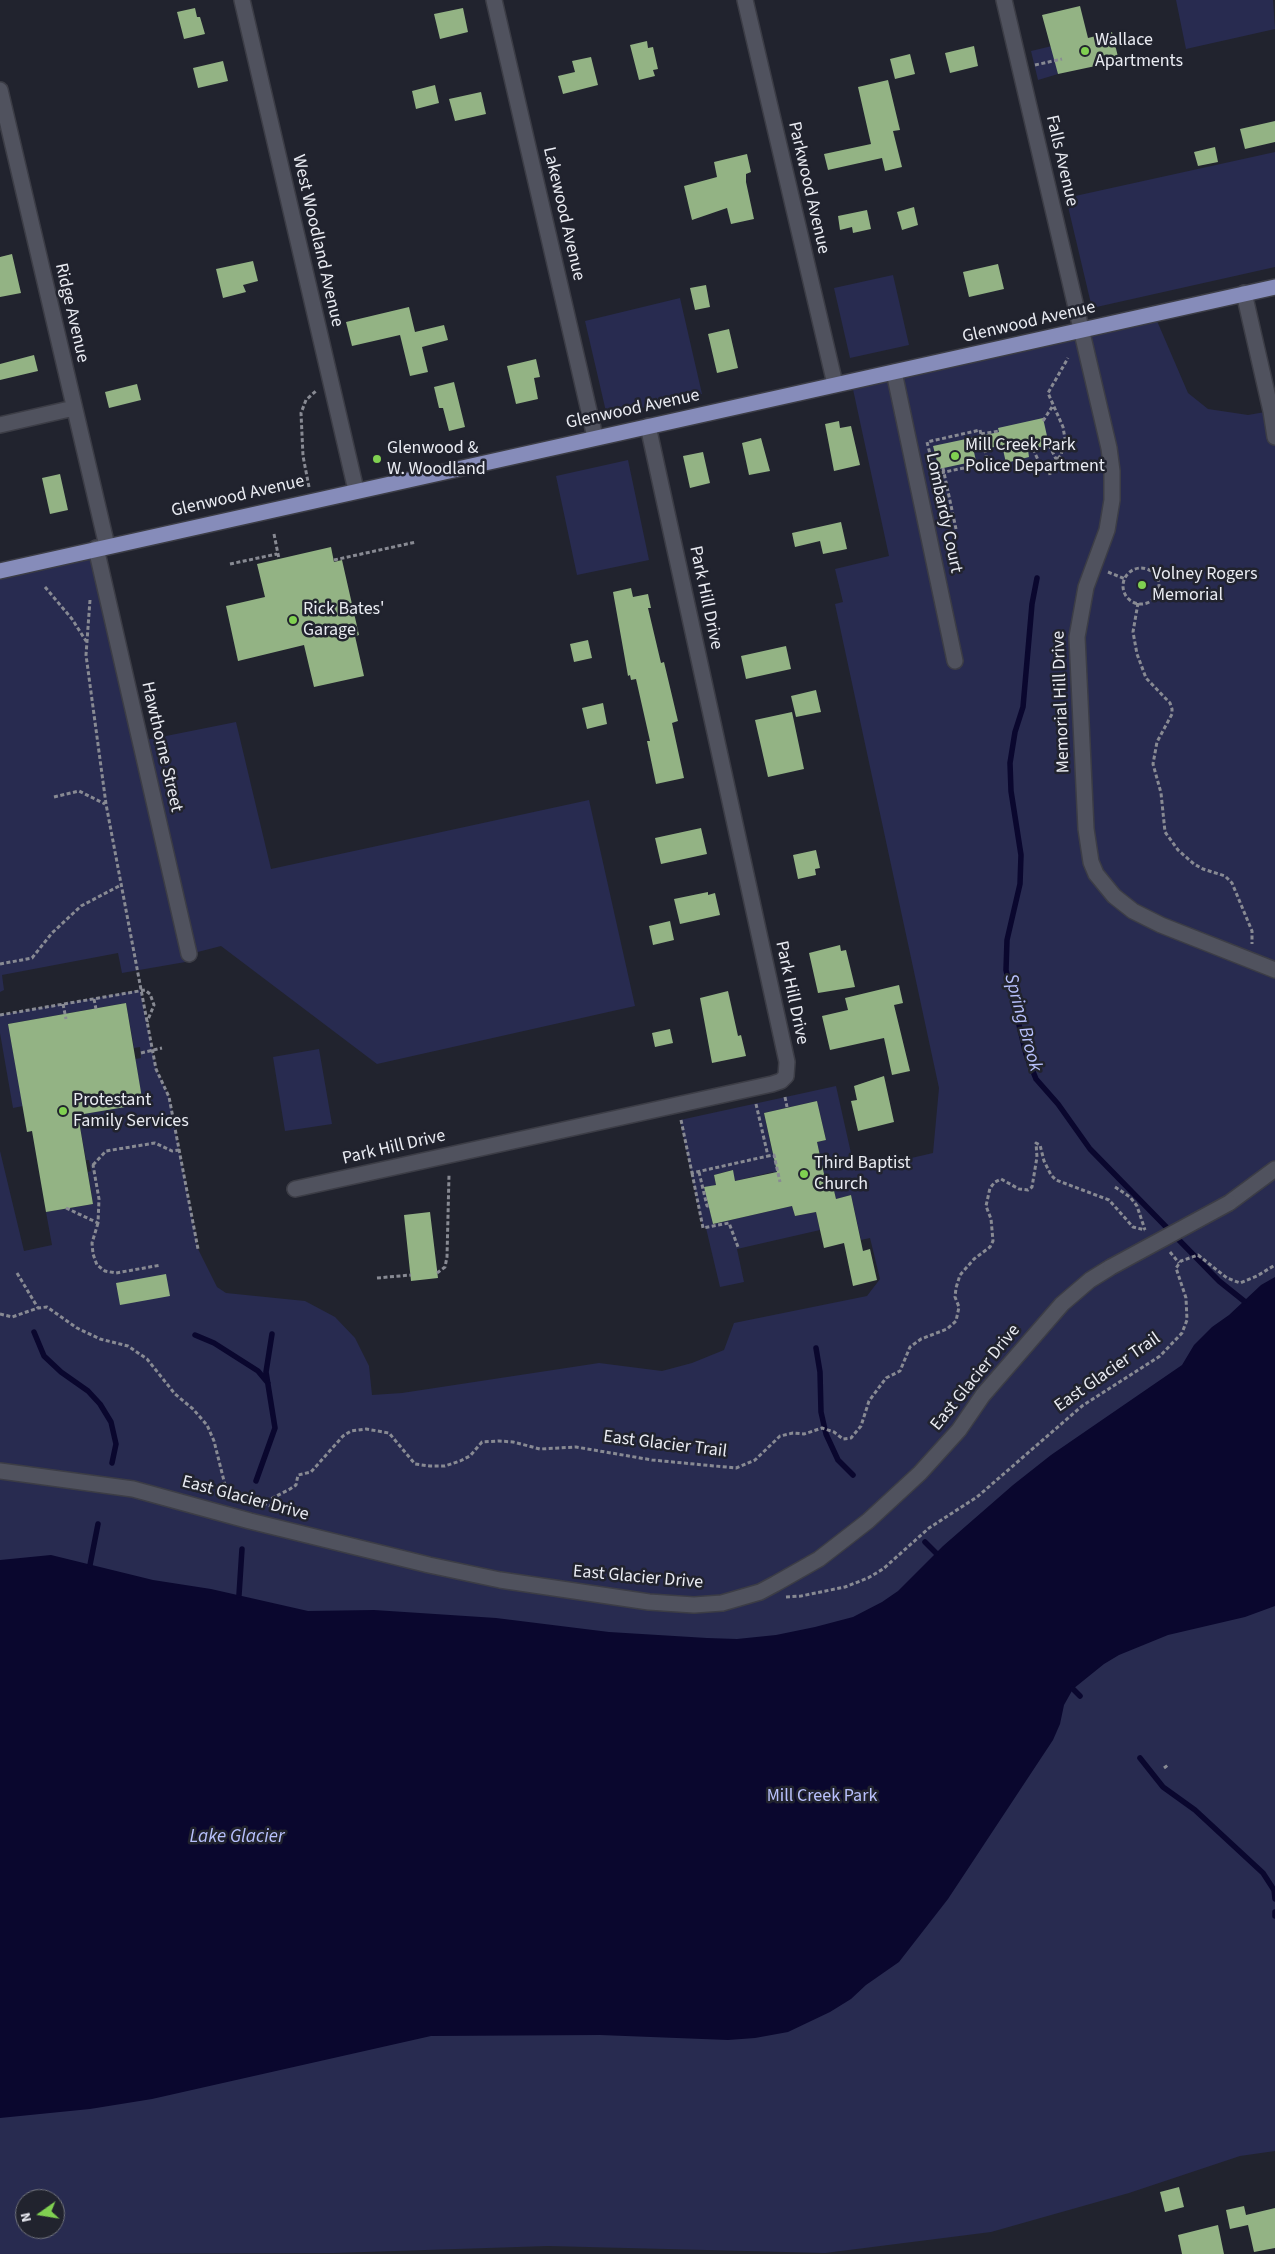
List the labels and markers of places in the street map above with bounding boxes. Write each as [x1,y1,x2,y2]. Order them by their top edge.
place label: Wallace Apartments [1095,30,1183,72]
marker: Wallace Apartments [1079,45,1091,57]
place label: Mill Creek Park Police Department [965,435,1105,478]
place label: Glenwood & W. Woodland [387,438,486,480]
marker: Mill Creek Park Police Department [949,450,961,462]
marker: Glenwood & W. Woodland [371,453,383,465]
place label: Volney Rogers Memorial [1152,564,1258,606]
marker: Volney Rogers Memorial [1136,579,1148,591]
place label: Rick Bates' Garage [303,599,385,642]
marker: Rick Bates' Garage [287,614,299,626]
place label: Protestant Family Services [73,1090,189,1132]
marker: Protestant Family Services [57,1105,69,1117]
place label: Third Baptist Church [814,1153,911,1196]
marker: Third Baptist Church [798,1168,810,1180]

